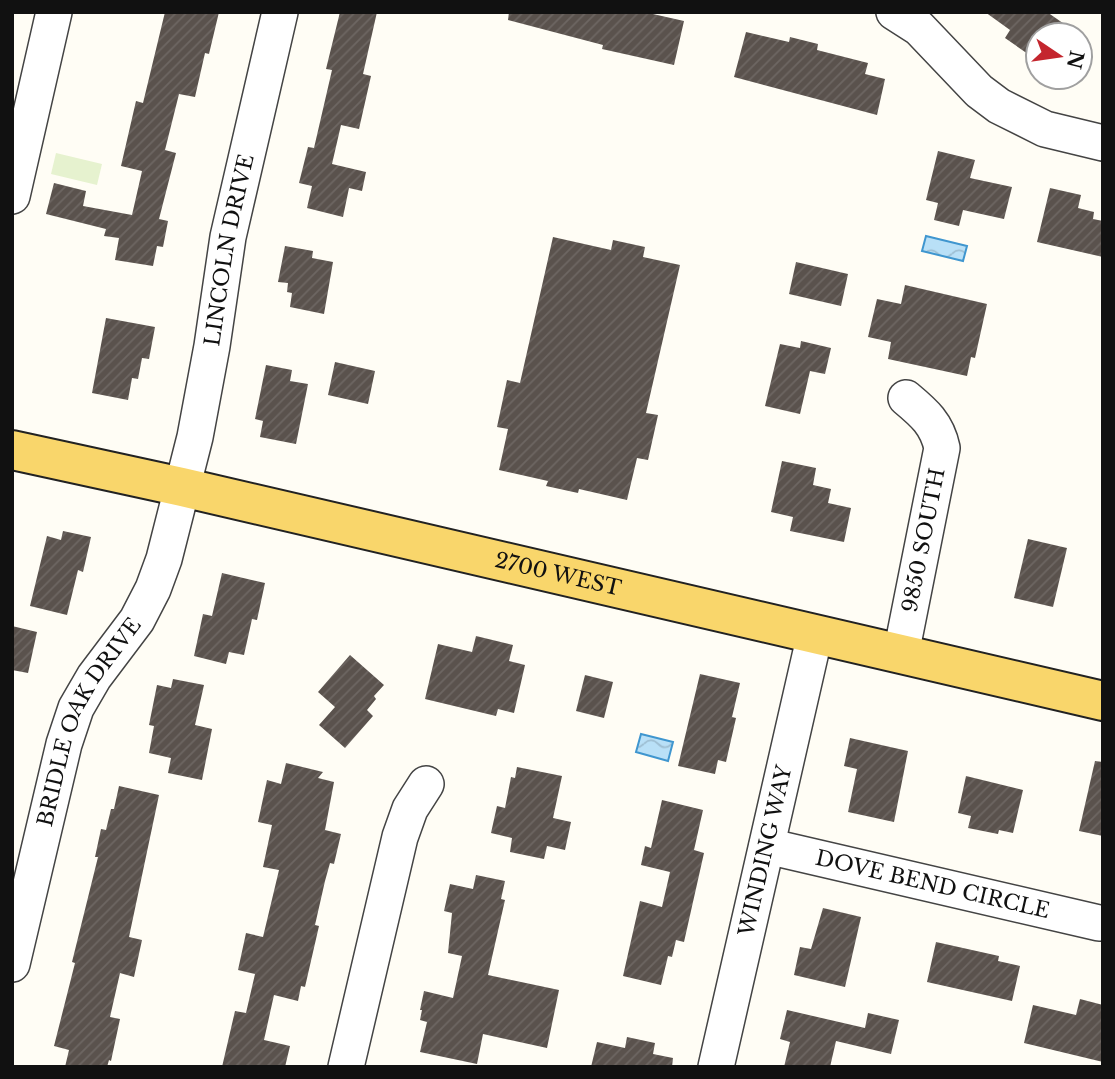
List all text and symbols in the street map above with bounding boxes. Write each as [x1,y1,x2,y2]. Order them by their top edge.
north arrow [1024,21,1094,91]
text: N [1062,48,1088,71]
street label: LINCOLN DRIVE [199,152,260,348]
street label: 9850 SOUTH [897,466,951,615]
street label: 2700 WEST [492,547,624,602]
street label: BRIDLE OAK DRIVE [32,613,147,829]
street label: WINDING WAY [733,762,798,939]
street label: DOVE BEND CIRCLE [813,845,1052,924]

